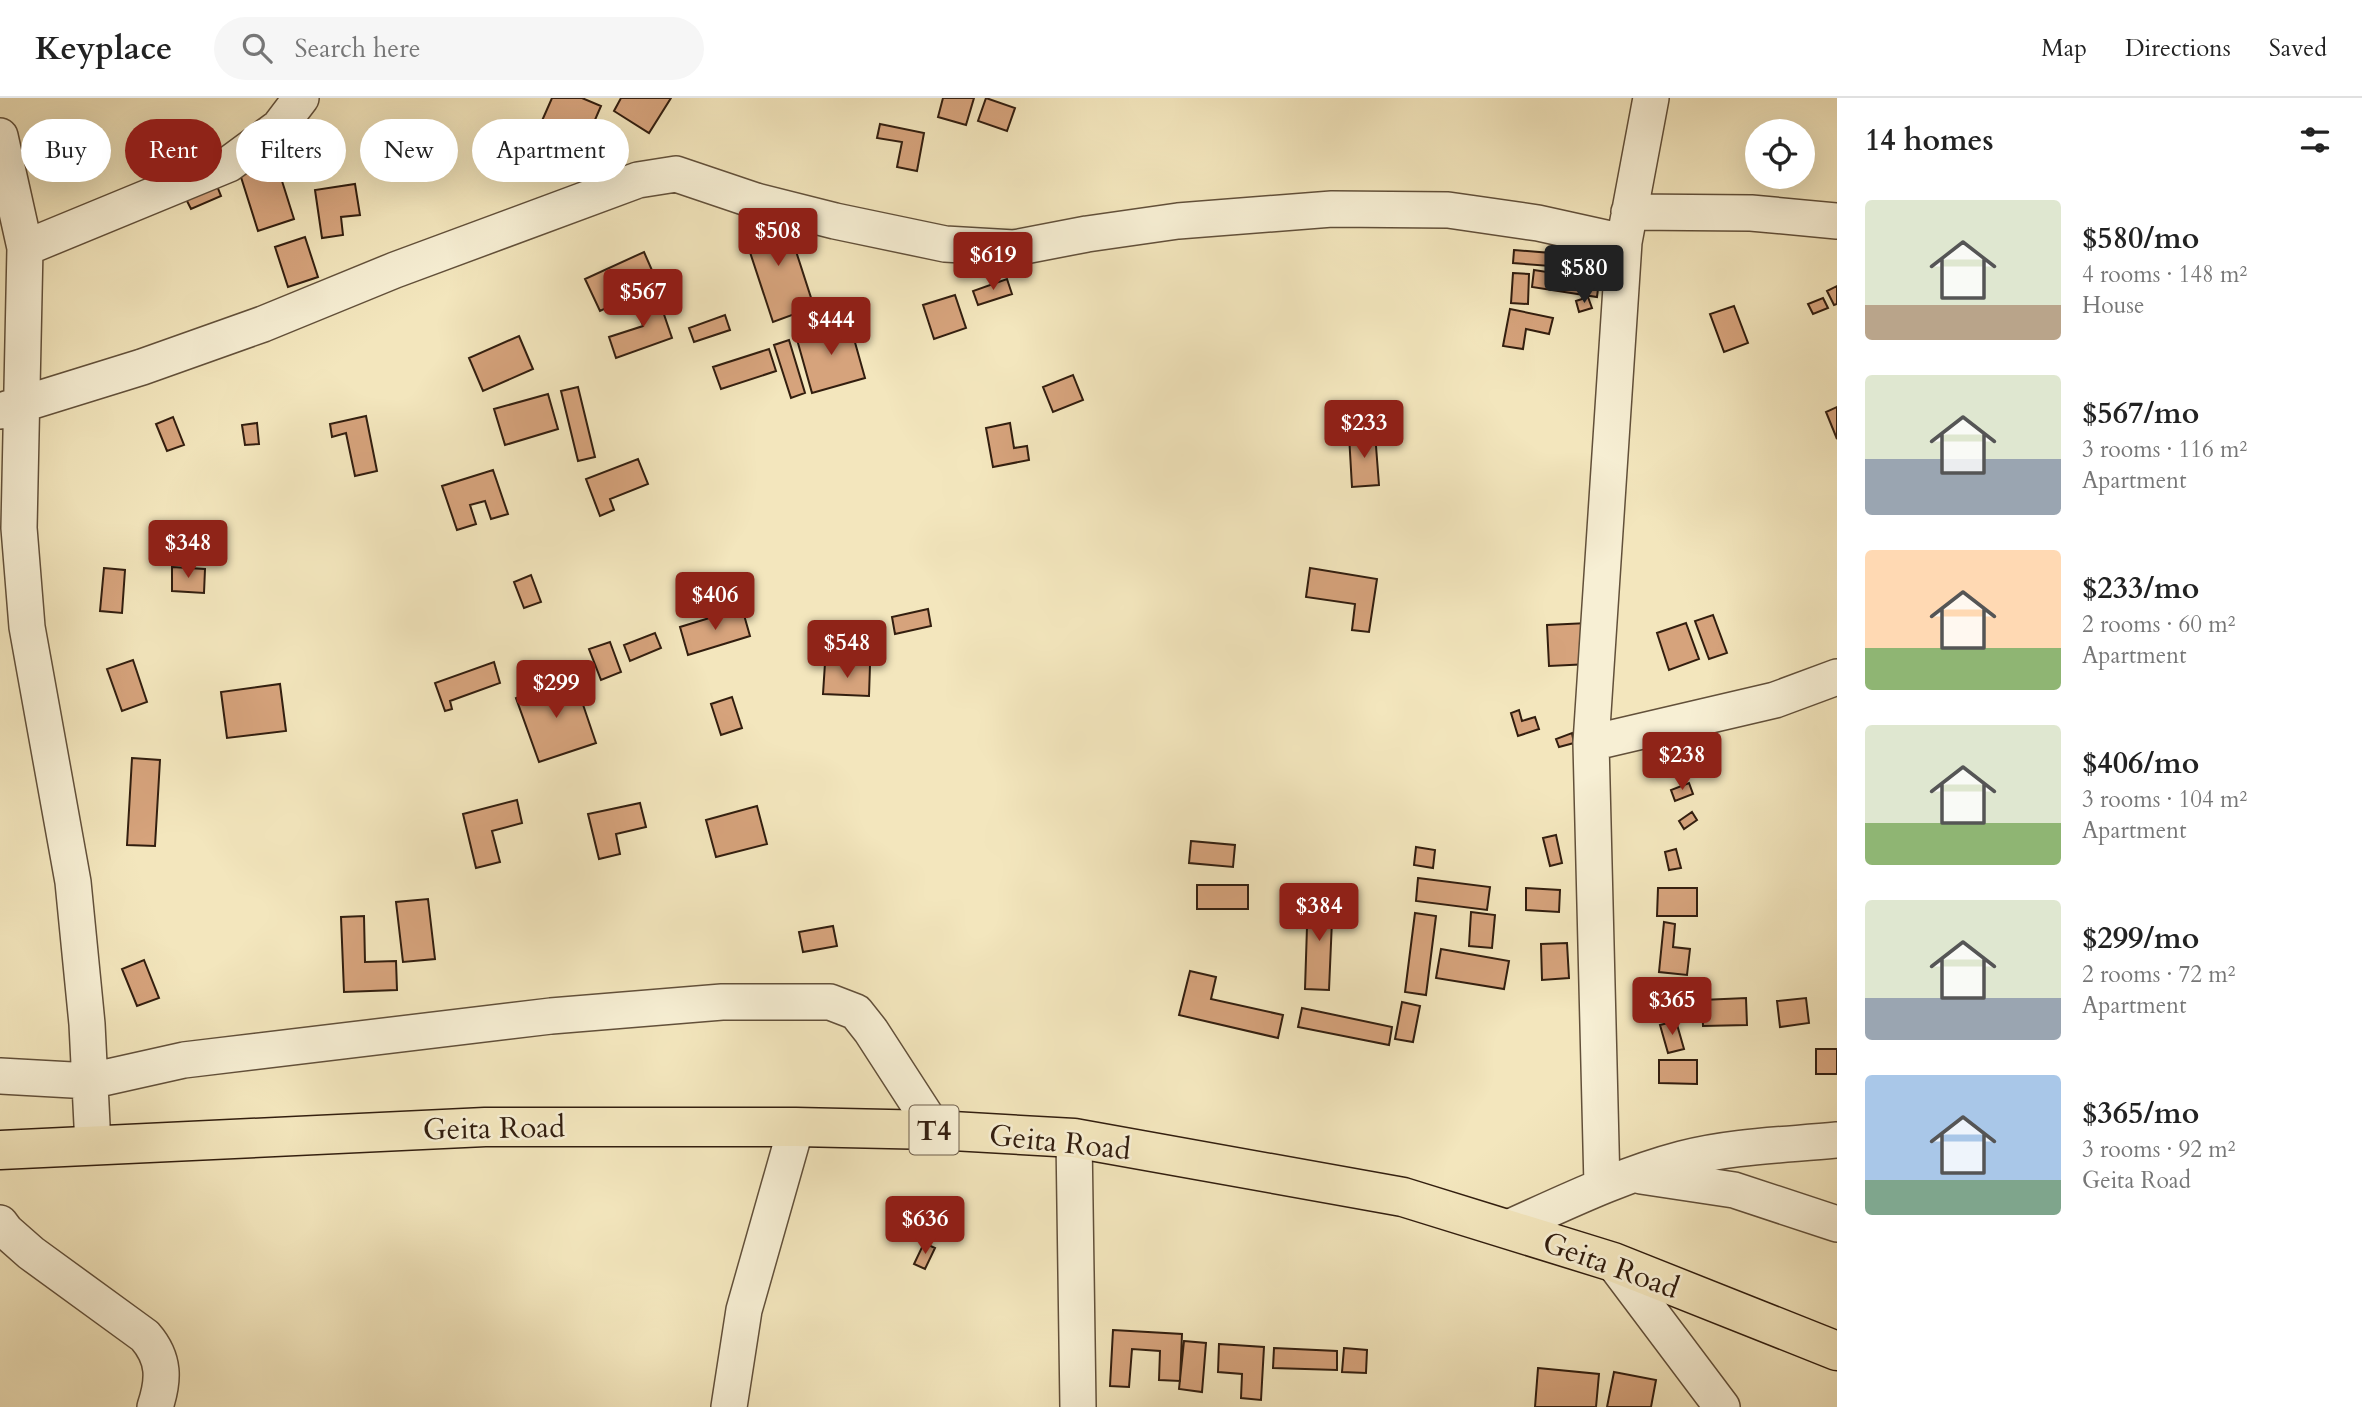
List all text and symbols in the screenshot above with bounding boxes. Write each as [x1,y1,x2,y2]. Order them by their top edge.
search box [214,17,704,80]
text: Keyplace [35,26,172,71]
icon: search [238,29,276,67]
text: Search here [294,31,420,66]
text: Map [2041,32,2087,65]
text: Directions [2125,32,2231,65]
text: Saved [2269,32,2327,65]
chip: Buy [21,119,111,182]
chip: Rent [125,119,222,182]
chip: Filters [236,119,346,182]
chip: New [360,119,458,182]
chip: Apartment [472,119,629,182]
map controls [1745,119,1815,189]
button: locate [1745,119,1815,189]
text: 14 homes [1865,120,1994,161]
icon: filters [2296,121,2334,159]
pin: $508 [737,208,819,268]
text: $508 [754,215,802,246]
text: $580/mo [2082,218,2199,259]
icon: home [1921,228,2005,312]
pin: $619 [952,232,1034,292]
text: $619 [969,239,1017,270]
pin: $580 [1543,246,1625,305]
text: $580 [1560,252,1608,283]
text: 4 rooms · 148 m² [2082,259,2247,290]
pin: $567 [602,270,684,329]
text: $567 [619,276,667,307]
text: House [2082,290,2144,321]
pin: $444 [790,298,872,357]
text: $444 [807,304,855,335]
text: $567/mo [2082,393,2199,434]
pin: $233 [1323,400,1405,460]
icon: home [1921,403,2005,487]
text: $233 [1340,407,1388,438]
text: 3 rooms · 116 m² [2082,434,2247,465]
text: Apartment [2082,465,2186,496]
pin: $348 [147,520,229,580]
text: $348 [164,527,212,558]
text: $233/mo [2082,568,2199,609]
pin: $406 [674,573,756,632]
icon: home [1921,578,2005,662]
text: $406 [691,579,739,610]
text: 2 rooms · 60 m² [2082,609,2235,640]
pin: $548 [806,620,888,680]
text: $548 [823,627,871,658]
text: Apartment [2082,640,2186,671]
pin: $299 [515,660,597,720]
text: $299 [532,667,580,698]
pin: $238 [1641,732,1723,792]
text: $238 [1658,739,1706,770]
text: $406/mo [2082,743,2199,784]
icon: home [1921,753,2005,837]
text: 3 rooms · 104 m² [2082,784,2247,815]
text: Apartment [2082,815,2186,846]
pin: $384 [1278,884,1360,943]
text: $384 [1295,890,1343,921]
text: $299/mo [2082,918,2199,959]
icon: home [1921,928,2005,1012]
text: 2 rooms · 72 m² [2082,959,2235,990]
pin: $365 [1631,978,1713,1037]
text: $365 [1648,984,1696,1015]
text: Apartment [2082,990,2186,1021]
text: $365/mo [2082,1093,2199,1134]
icon: home [1921,1103,2005,1187]
road number: T4 [909,1105,958,1154]
street label: Geita Road [423,1107,566,1150]
street label: Geita Road [987,1115,1133,1170]
text: 3 rooms · 92 m² [2082,1134,2235,1165]
text: Geita Road [2082,1165,2191,1196]
pin: $636 [884,1196,966,1256]
text: $636 [901,1203,949,1234]
street label: Geita Road [1537,1222,1685,1309]

